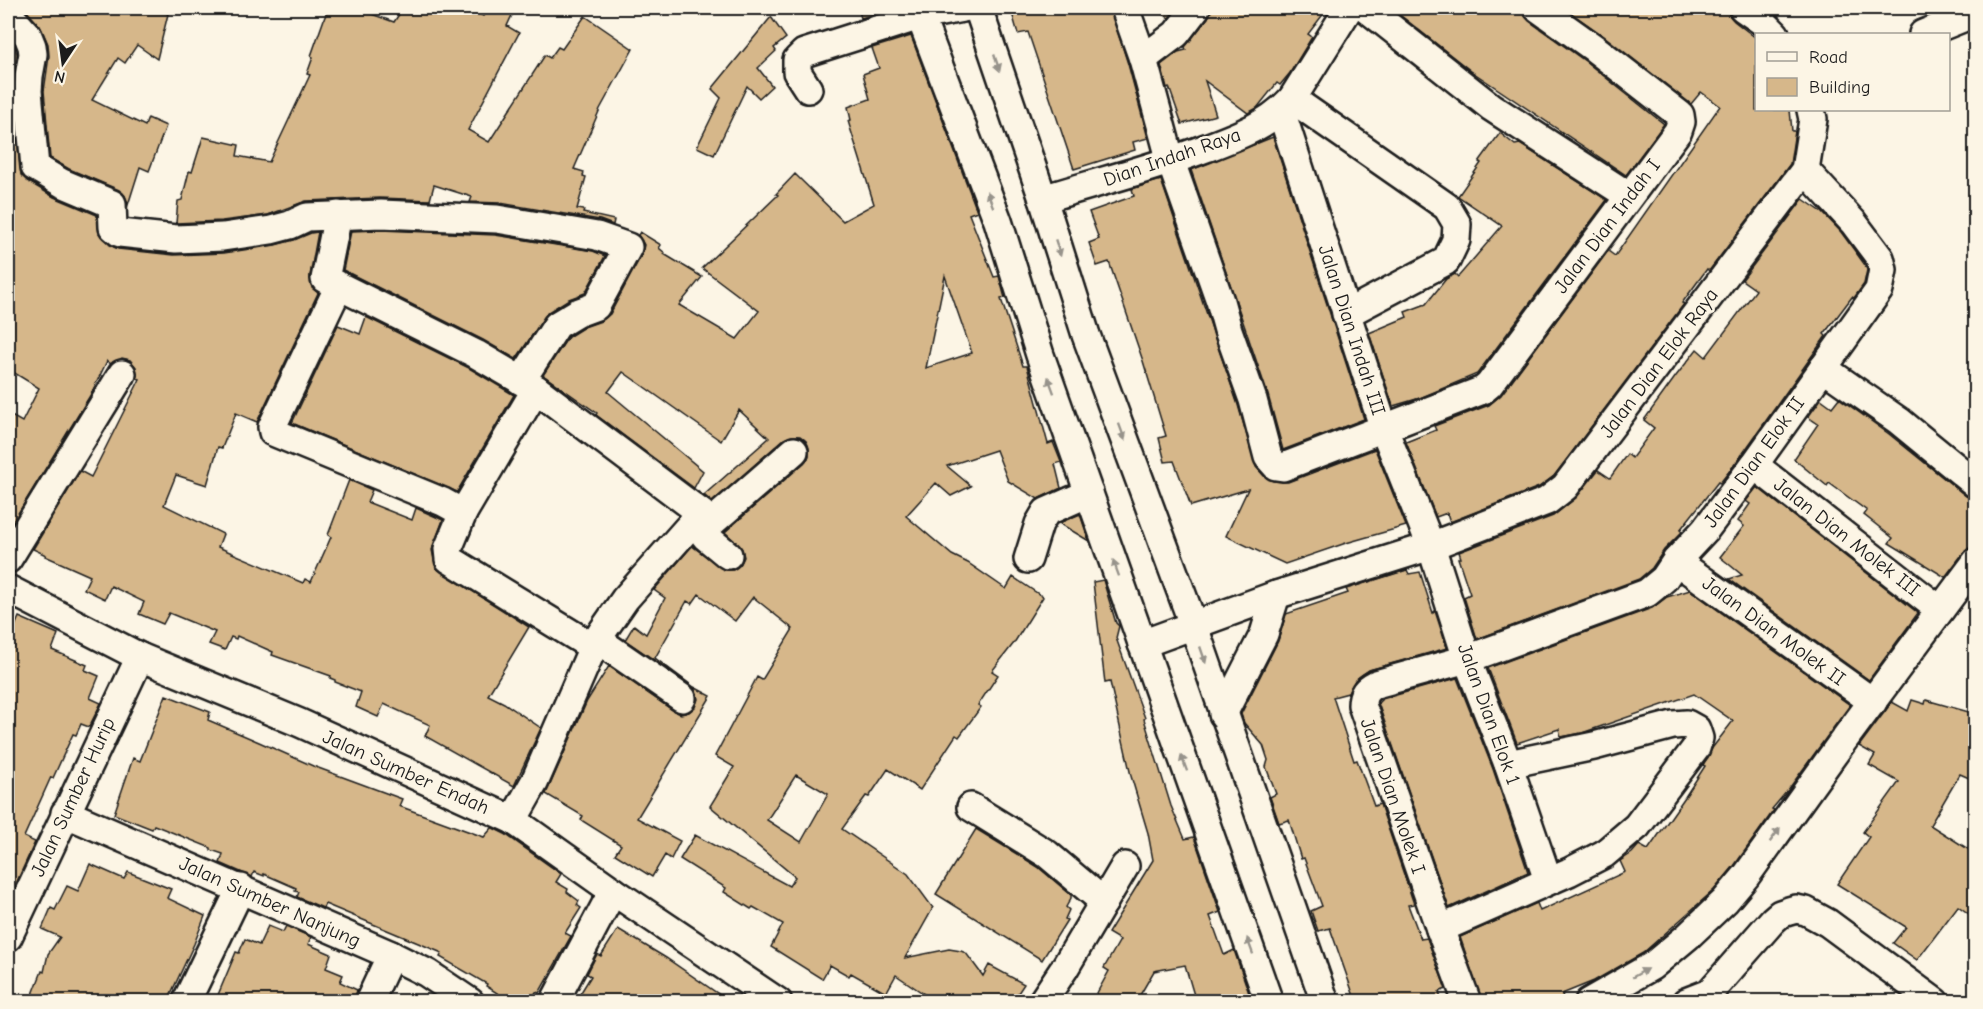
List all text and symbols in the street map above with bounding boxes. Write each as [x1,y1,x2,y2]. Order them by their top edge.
north arrow [33,33,93,93]
legend [1755,33,1950,111]
text: Road [1809,47,1848,68]
one-way arrow [993,54,1002,72]
text: N [53,67,67,87]
text: Building [1809,77,1871,98]
street label: Dian Indah Raya [1100,123,1244,191]
street label: Jalan Dian Indah I [1549,154,1665,298]
one-way arrow [984,190,994,208]
one-way arrow [1054,239,1064,257]
street label: Jalan Dian Indah III [1314,242,1390,418]
street label: Jalan Dian Elok Raya [1595,284,1723,442]
one-way arrow [1045,375,1055,393]
street label: Jalan Dian Elok II [1699,392,1809,532]
one-way arrow [1117,424,1127,442]
street label: Jalan Dian Molek III [1770,473,1925,601]
one-way arrow [1111,559,1121,577]
street label: Jalan Dian Molek II [1698,571,1850,691]
street label: Jalan Dian Elok 1 [1453,640,1525,788]
one-way arrow [1198,646,1208,664]
street label: Jalan Sumber Hurip [26,714,120,880]
street label: Jalan Dian Molek I [1356,715,1430,877]
street label: Jalan Sumber Endah [319,725,493,819]
one-way arrow [1179,753,1189,771]
one-way arrow [1769,827,1781,843]
street label: Jalan Sumber Nanjung [176,852,364,952]
one-way arrow [1244,937,1254,955]
one-way arrow [1632,968,1649,978]

